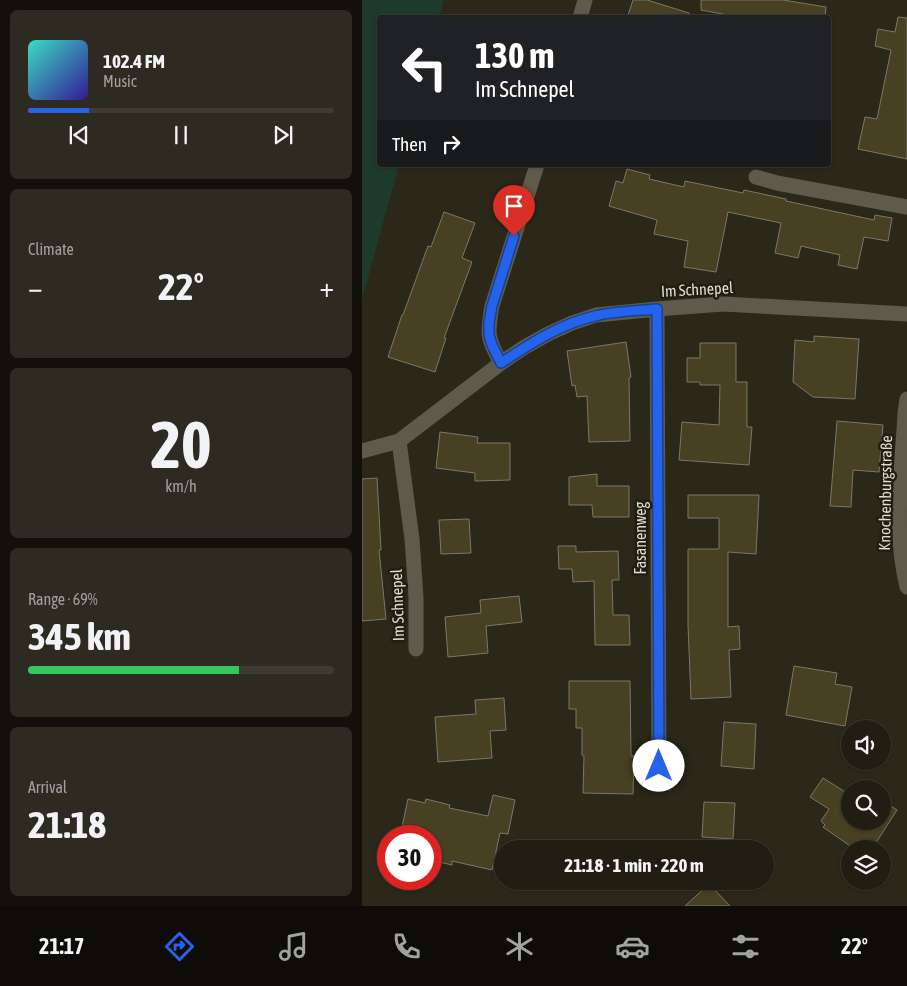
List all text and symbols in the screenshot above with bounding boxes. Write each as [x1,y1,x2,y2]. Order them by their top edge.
icon: left [392,35,457,100]
text: 130 m [475,35,554,75]
text: 102.4 FM [103,50,165,72]
text: Music [103,72,137,90]
text: Im Schnepel [475,76,574,102]
icon: previous [65,121,93,149]
icon: pause [167,121,195,149]
icon: next [269,121,297,149]
icon: right [437,130,465,158]
text: Then [392,133,427,155]
pin [493,185,535,236]
icon: arrive [500,192,528,220]
text: Climate [28,240,74,258]
text: 22° [158,265,204,308]
text: − [28,271,43,303]
text: + [319,271,334,303]
street label: Im Schnepel [660,278,734,301]
text: 20 [150,407,212,482]
street label: Knochenburgstraße [875,435,896,551]
text: km/h [165,477,197,495]
street label: Fasanenweg [631,501,650,574]
street label: Im Schnepel [387,568,408,641]
text: Range · 69% [28,590,98,608]
text: 345 km [28,615,131,658]
map controls [841,720,891,890]
button: sound [841,720,891,770]
position arrow [632,739,684,791]
text: Arrival [28,778,67,796]
button: search [841,780,891,830]
text: 21:18 [28,803,106,846]
speed limit sign: 30 [377,825,442,890]
button: layers [841,840,891,890]
text: 21:18 · 1 min · 220 m [564,854,704,876]
icon: directions [162,929,197,964]
icon: music [276,929,311,964]
icon: phone [389,929,424,964]
icon: climate [502,929,537,964]
icon: car [615,929,650,964]
icon: filters [728,929,763,964]
text: 21:17 [39,933,84,959]
text: 22° [841,933,868,959]

